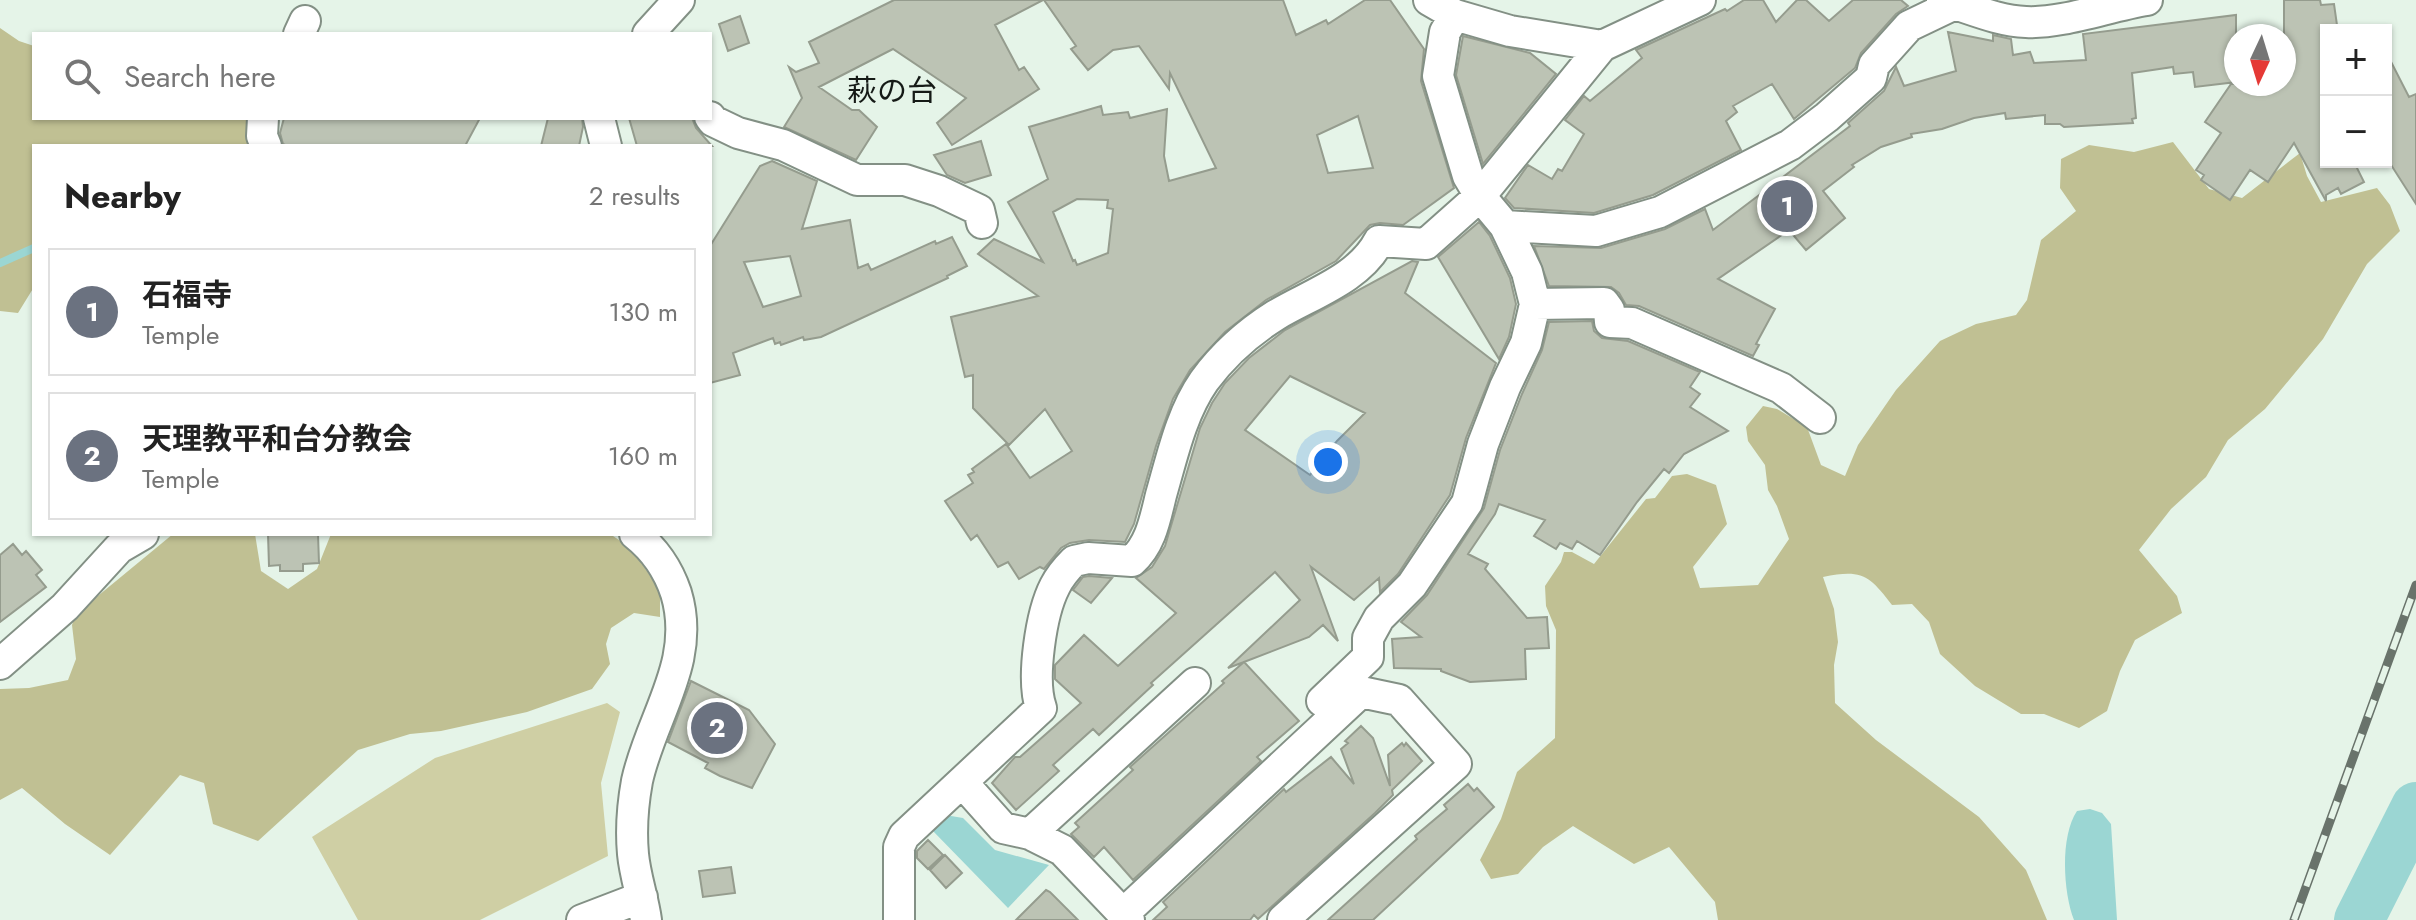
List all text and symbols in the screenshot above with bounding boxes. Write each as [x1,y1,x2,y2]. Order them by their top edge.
north arrow [2224,24,2296,96]
map controls [2320,24,2392,168]
button: + [2320,24,2392,96]
search box [32,32,712,120]
icon: search [60,54,104,98]
text: Search here [124,55,276,98]
district label: 萩の台 [847,69,937,112]
button: − [2320,96,2392,168]
text: Nearby [64,172,181,221]
pin: 1 [1761,176,1813,236]
text: 2 results [589,177,680,215]
text: 石福寺 [142,273,232,316]
text: 1 [85,293,99,331]
text: 130 m [608,293,678,331]
text: Temple [142,316,219,354]
text: 天理教平和台分教会 [142,417,412,460]
text: 2 [83,437,101,475]
text: 160 m [608,437,678,475]
your location [1308,442,1348,482]
text: Temple [142,460,219,498]
pin: 2 [691,698,743,758]

